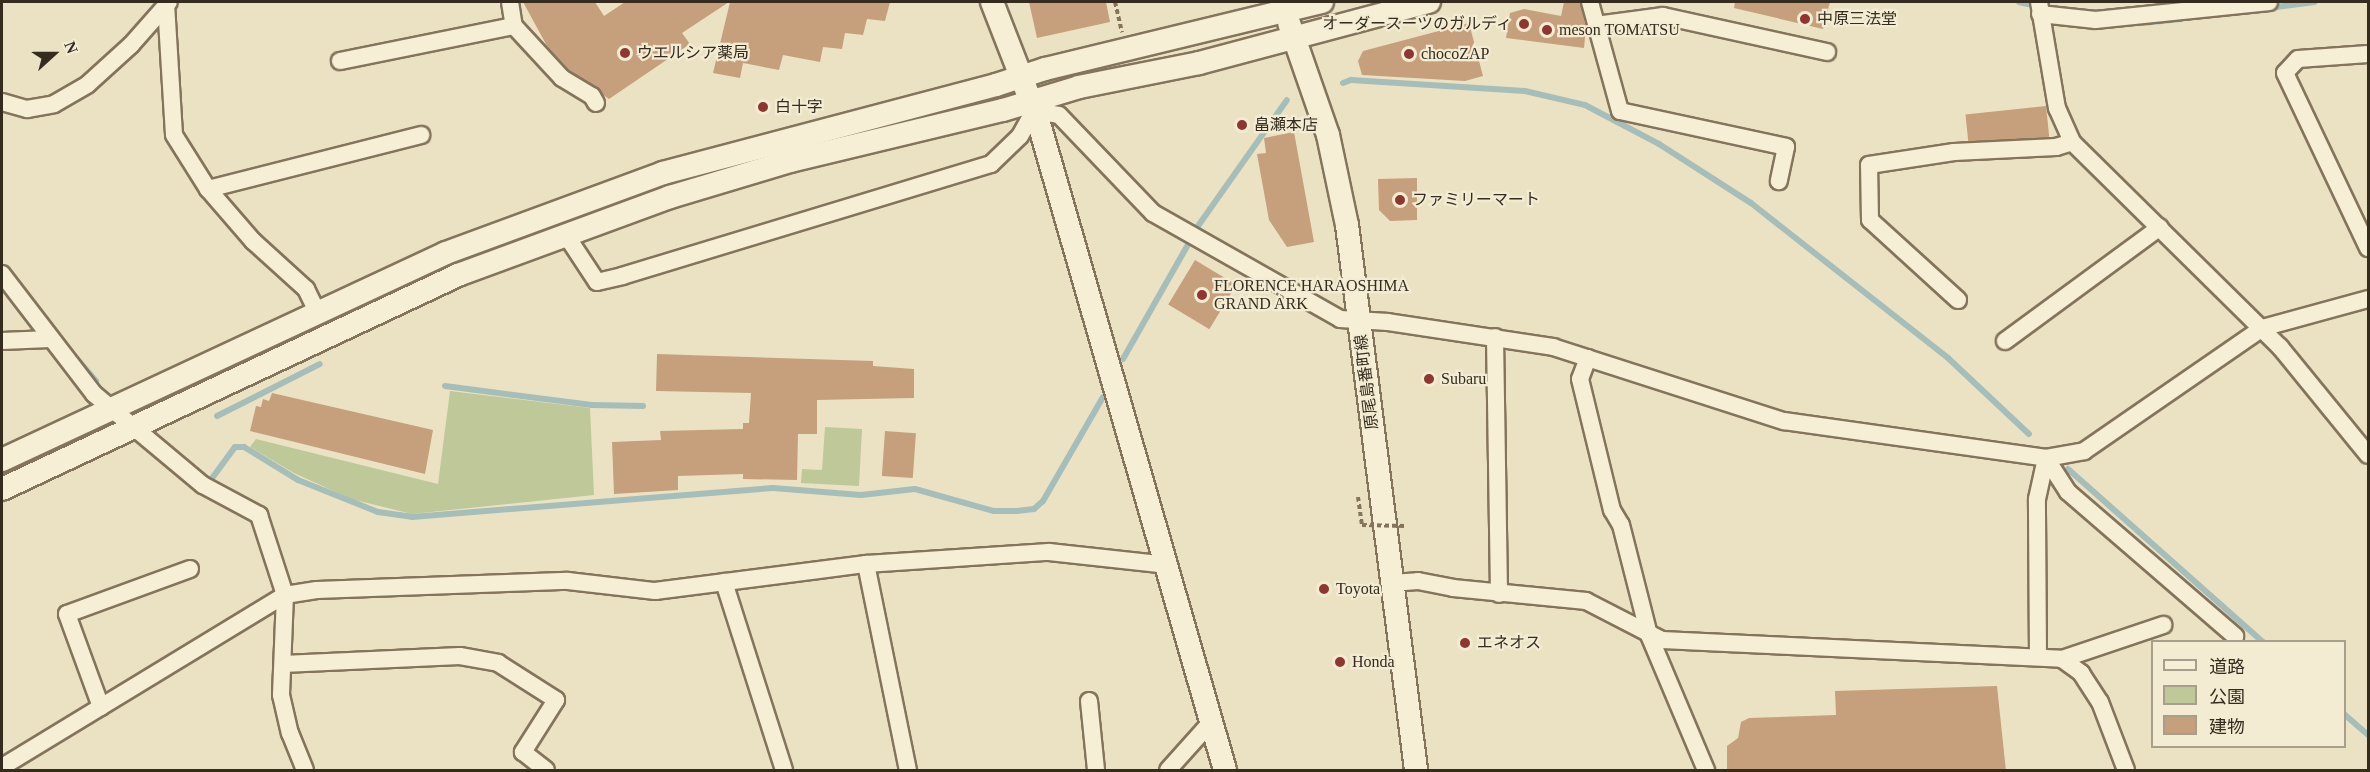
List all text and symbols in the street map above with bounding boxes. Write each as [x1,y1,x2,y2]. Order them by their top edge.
place label: 中原三法堂 [1817,9,1897,29]
marker: 中原三法堂 [1798,12,1812,26]
place label: オーダースーツのガルディ [1320,14,1512,34]
marker: オーダースーツのガルディ [1517,17,1531,31]
place label: meson TOMATSU [1559,20,1680,40]
marker: meson TOMATSU [1540,23,1554,37]
north arrow [24,24,84,84]
text: N [61,39,81,56]
place label: ウエルシア薬局 [637,43,749,63]
place label: chocoZAP [1421,44,1489,64]
marker: ウエルシア薬局 [618,46,632,60]
marker: chocoZAP [1402,47,1416,61]
place label: 白十字 [775,97,823,117]
marker: 白十字 [756,100,770,114]
place label: 畠瀬本店 [1254,115,1318,135]
marker: 畠瀬本店 [1235,118,1249,132]
place label: ファミリーマート [1412,190,1540,210]
marker: ファミリーマート [1393,193,1407,207]
place label: FLORENCE HARAOSHIMA GRAND ARK [1214,276,1409,314]
marker: FLORENCE HARAOSHIMA GRAND ARK [1195,288,1209,302]
street label: 原尾島番町線 [1352,333,1382,431]
place label: Subaru [1441,369,1486,389]
marker: Subaru [1422,372,1436,386]
place label: Toyota [1336,579,1380,599]
marker: Toyota [1317,582,1331,596]
place label: エネオス [1477,633,1541,653]
marker: エネオス [1458,636,1472,650]
legend [2151,640,2346,748]
place label: Honda [1352,652,1395,672]
marker: Honda [1333,655,1347,669]
text: 道路 [2209,657,2245,677]
text: 公園 [2209,687,2245,707]
text: 建物 [2209,717,2245,737]

